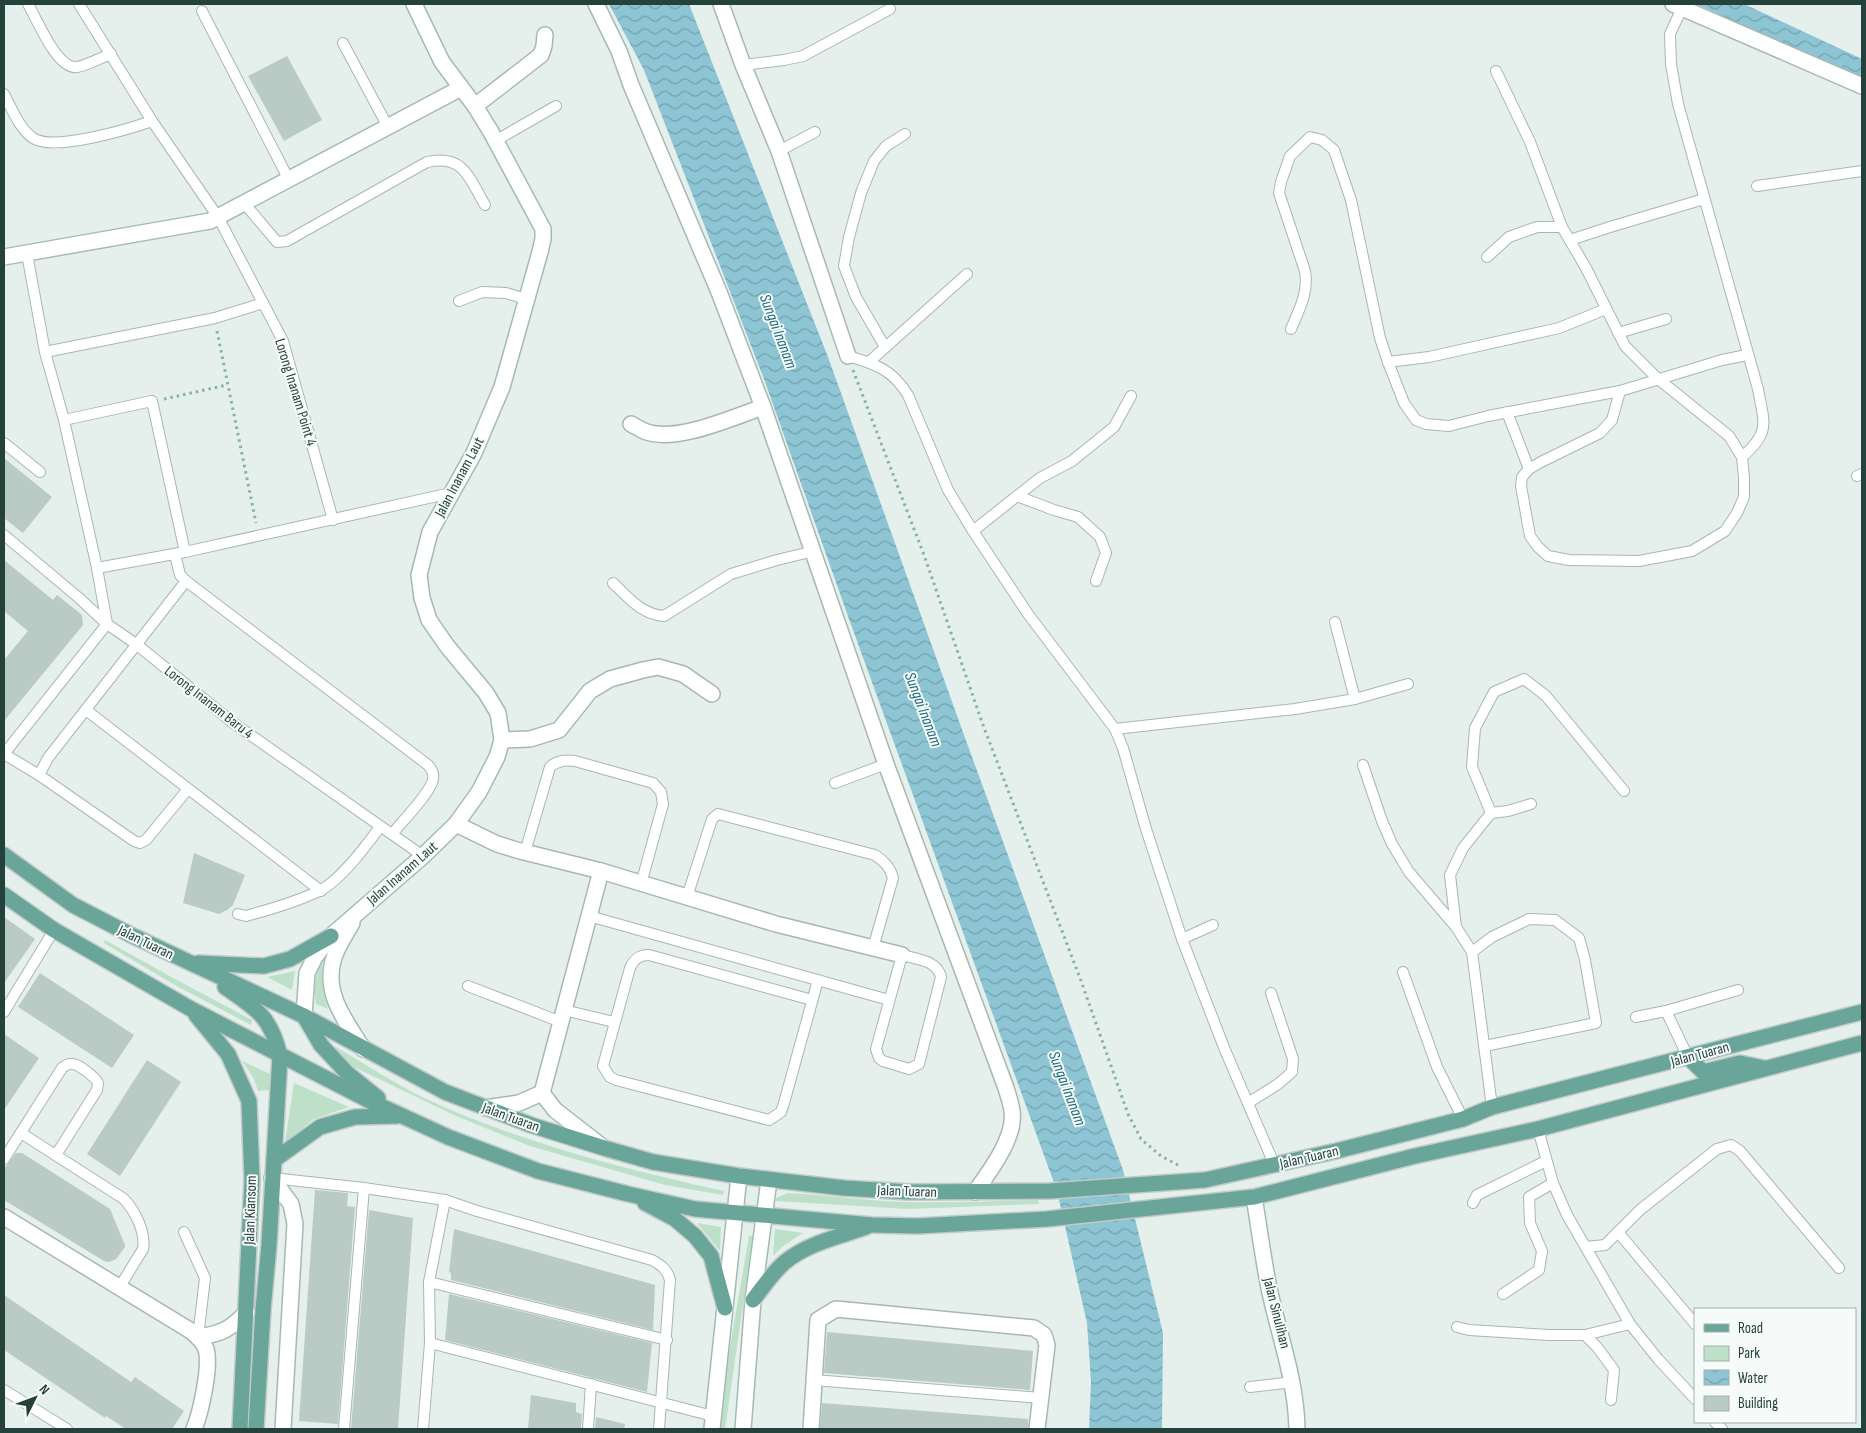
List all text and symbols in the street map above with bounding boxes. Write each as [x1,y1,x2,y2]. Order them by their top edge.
water label: Sungai Inanam [755,292,800,371]
street label: Lorong Inanam Point 4 [270,336,321,448]
street label: Jalan Inanam Laut [430,434,489,521]
street label: Lorong Inanam Baru 4 [160,662,257,743]
water label: Sungai Inanam [900,670,945,749]
street label: Jalan Inanam Laut [362,837,442,910]
street label: Jalan Tuaran [114,920,177,964]
street label: Jalan Tuaran [1668,1038,1731,1072]
water label: Sungai Inanam [1044,1049,1089,1128]
street label: Jalan Tuaran [479,1098,542,1137]
street label: Jalan Tuaran [1277,1142,1340,1174]
street label: Jalan Kiansom [240,1175,261,1246]
street label: Jalan Tuaran [876,1181,937,1202]
street label: Jalan Sinulihan [1258,1275,1295,1351]
legend [1694,1308,1856,1423]
text: Road [1738,1319,1763,1338]
text: Park [1738,1344,1760,1363]
text: Water [1738,1369,1769,1388]
north arrow [10,1373,60,1423]
text: N [35,1381,53,1398]
text: Building [1738,1394,1778,1413]

